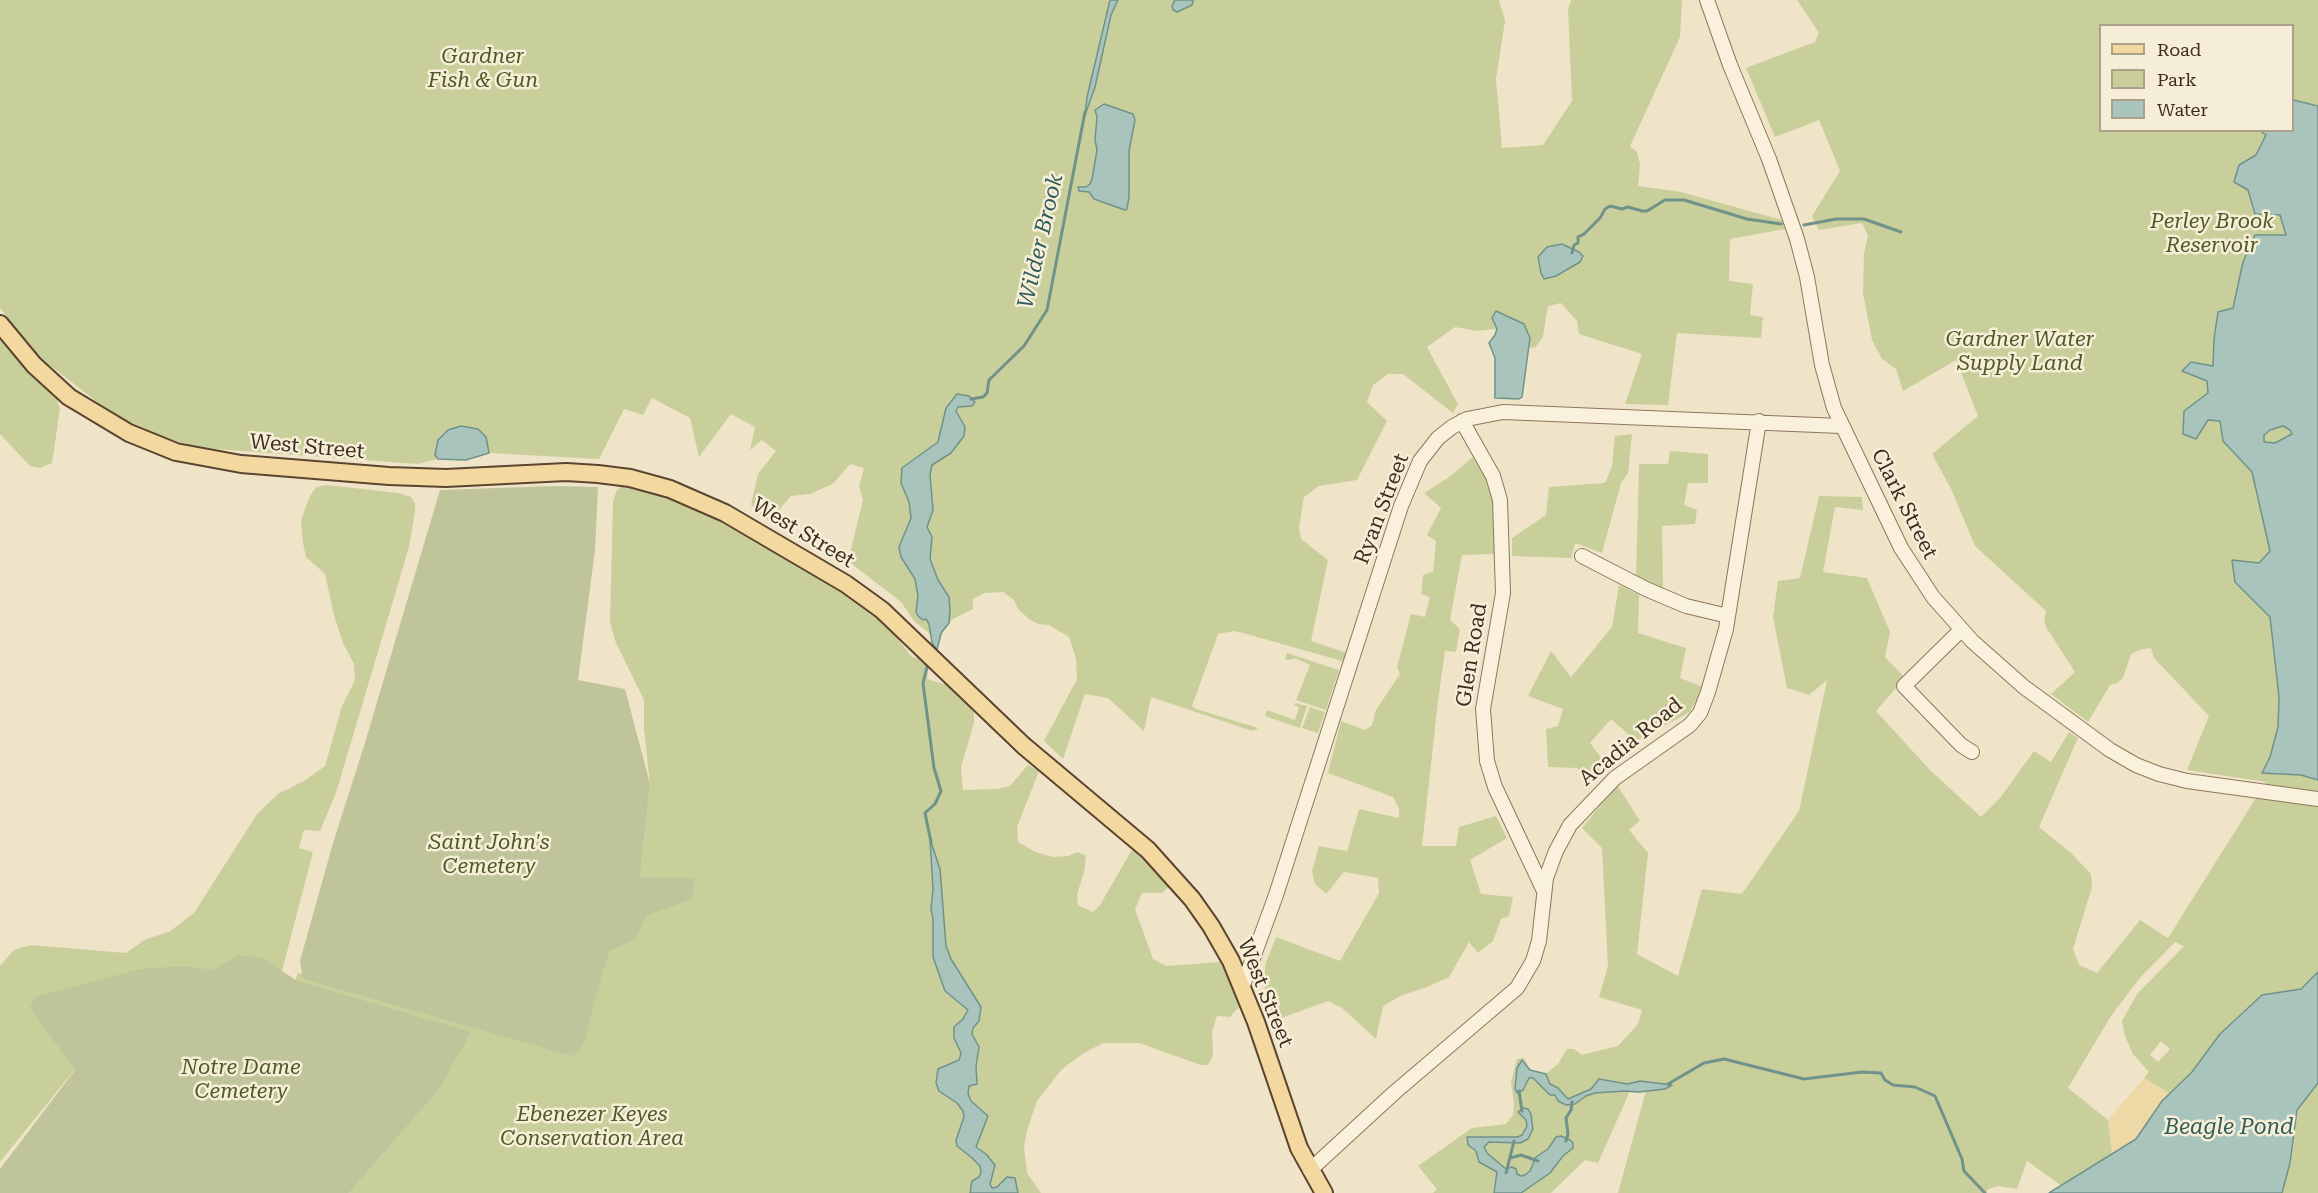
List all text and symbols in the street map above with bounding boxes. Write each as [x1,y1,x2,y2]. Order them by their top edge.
legend [2099,24,2294,132]
text: Road [2157,39,2201,60]
park label: Gardner Fish & Gun [428,44,538,94]
text: Park [2157,69,2197,90]
text: Water [2157,99,2208,120]
water label: Wilder Brook [1013,171,1069,311]
park label: Perley Brook Reservoir [2150,209,2274,259]
park label: Gardner Water Supply Land [1946,327,2094,377]
street label: West Street [248,429,366,465]
street label: Clark Street [1865,445,1943,563]
street label: Ryan Street [1349,450,1415,568]
street label: West Street [747,493,859,573]
street label: Glen Road [1451,601,1493,709]
street label: Acadia Road [1574,693,1688,791]
park label: Saint John's Cemetery [428,830,550,880]
street label: West Street [1232,935,1298,1051]
park label: Notre Dame Cemetery [181,1055,301,1105]
park label: Ebenezer Keyes Conservation Area [500,1102,684,1152]
water label: Beagle Pond [2164,1115,2294,1141]

